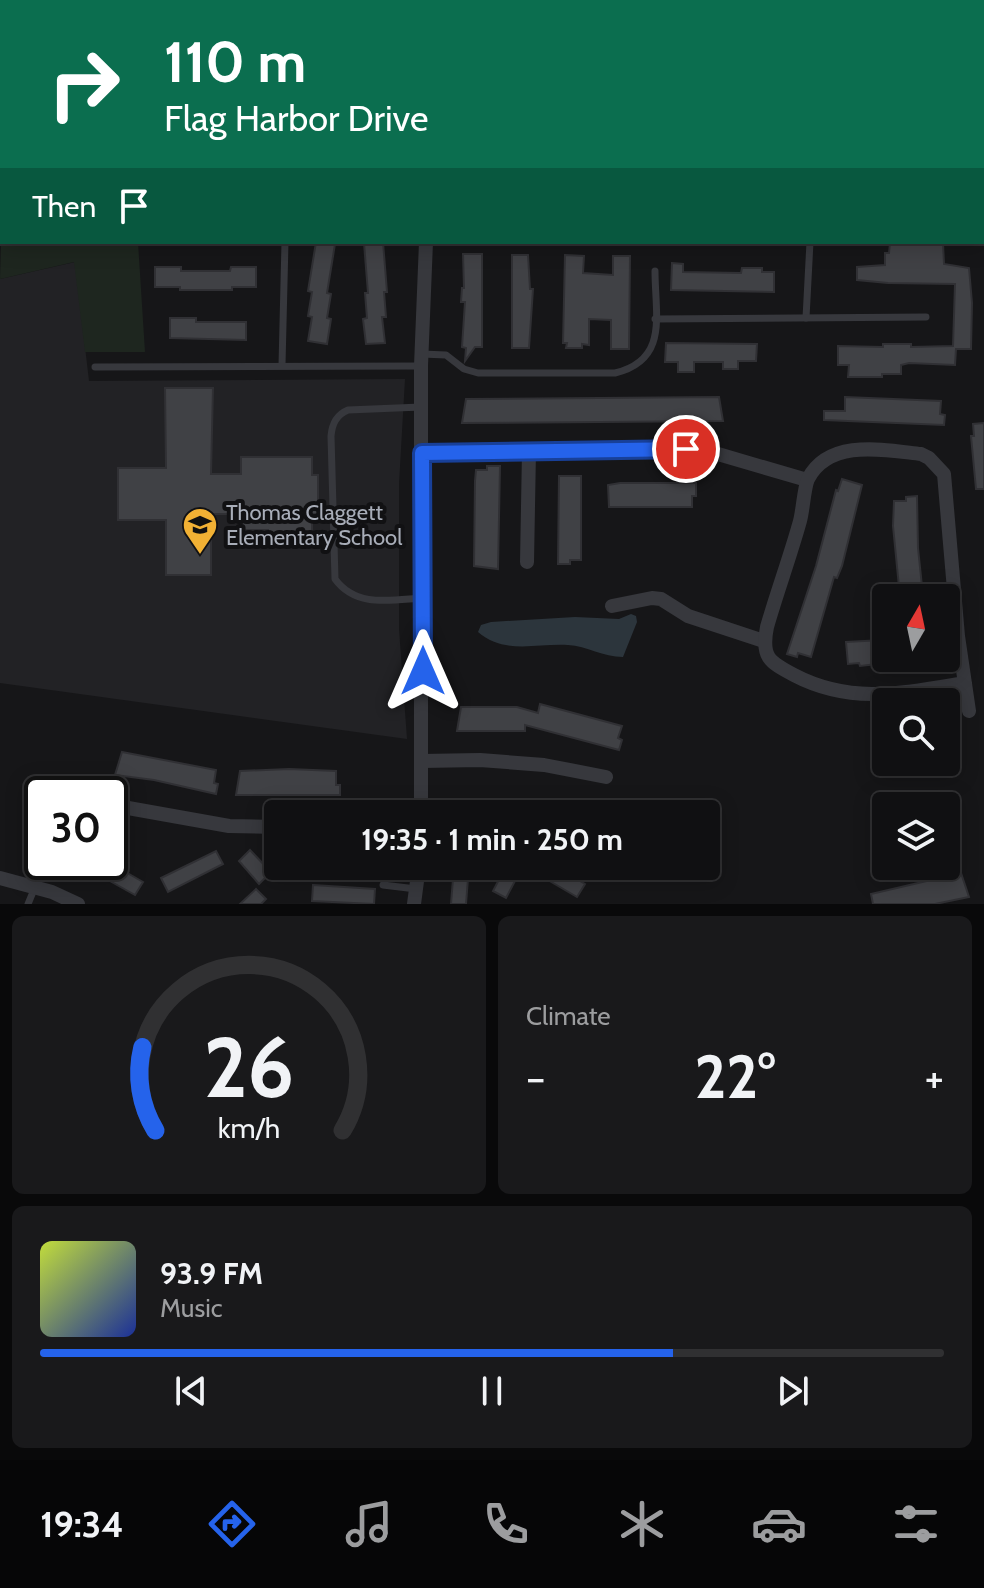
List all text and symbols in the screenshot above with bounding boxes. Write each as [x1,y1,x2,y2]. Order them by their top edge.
text: 110 m [164,28,306,96]
icon: right [32,32,136,136]
text: Flag Harbor Drive [164,96,428,140]
icon: arrive [112,184,156,228]
text: Then [32,188,96,225]
pin [652,415,720,483]
icon: arrive [664,427,708,471]
place label: Thomas Claggett Elementary School [226,499,403,551]
school or university icon: Thomas Claggett Elementary School [181,506,219,556]
north arrow [872,584,960,672]
map controls [872,584,960,880]
position arrow [381,629,465,713]
button: search [872,688,960,776]
speed limit sign: 30 [24,776,128,880]
button: layers [872,792,960,880]
text: 19:35 · 1 min · 250 m [361,821,623,858]
text: Climate [526,1000,611,1032]
text: 26 [204,1017,294,1118]
text: 22° [695,1040,775,1113]
text: − [526,1051,545,1104]
text: + [925,1051,944,1104]
text: km/h [218,1110,280,1145]
text: 93.9 FM [160,1255,263,1292]
text: Music [160,1292,223,1324]
icon: previous [169,1369,213,1413]
icon: pause [470,1369,514,1413]
icon: next [771,1369,815,1413]
icon: directions [204,1496,260,1552]
icon: music [341,1496,397,1552]
icon: phone [478,1496,534,1552]
icon: climate [614,1496,670,1552]
icon: car [751,1496,807,1552]
icon: filters [888,1496,944,1552]
text: 19:34 [40,1502,124,1546]

